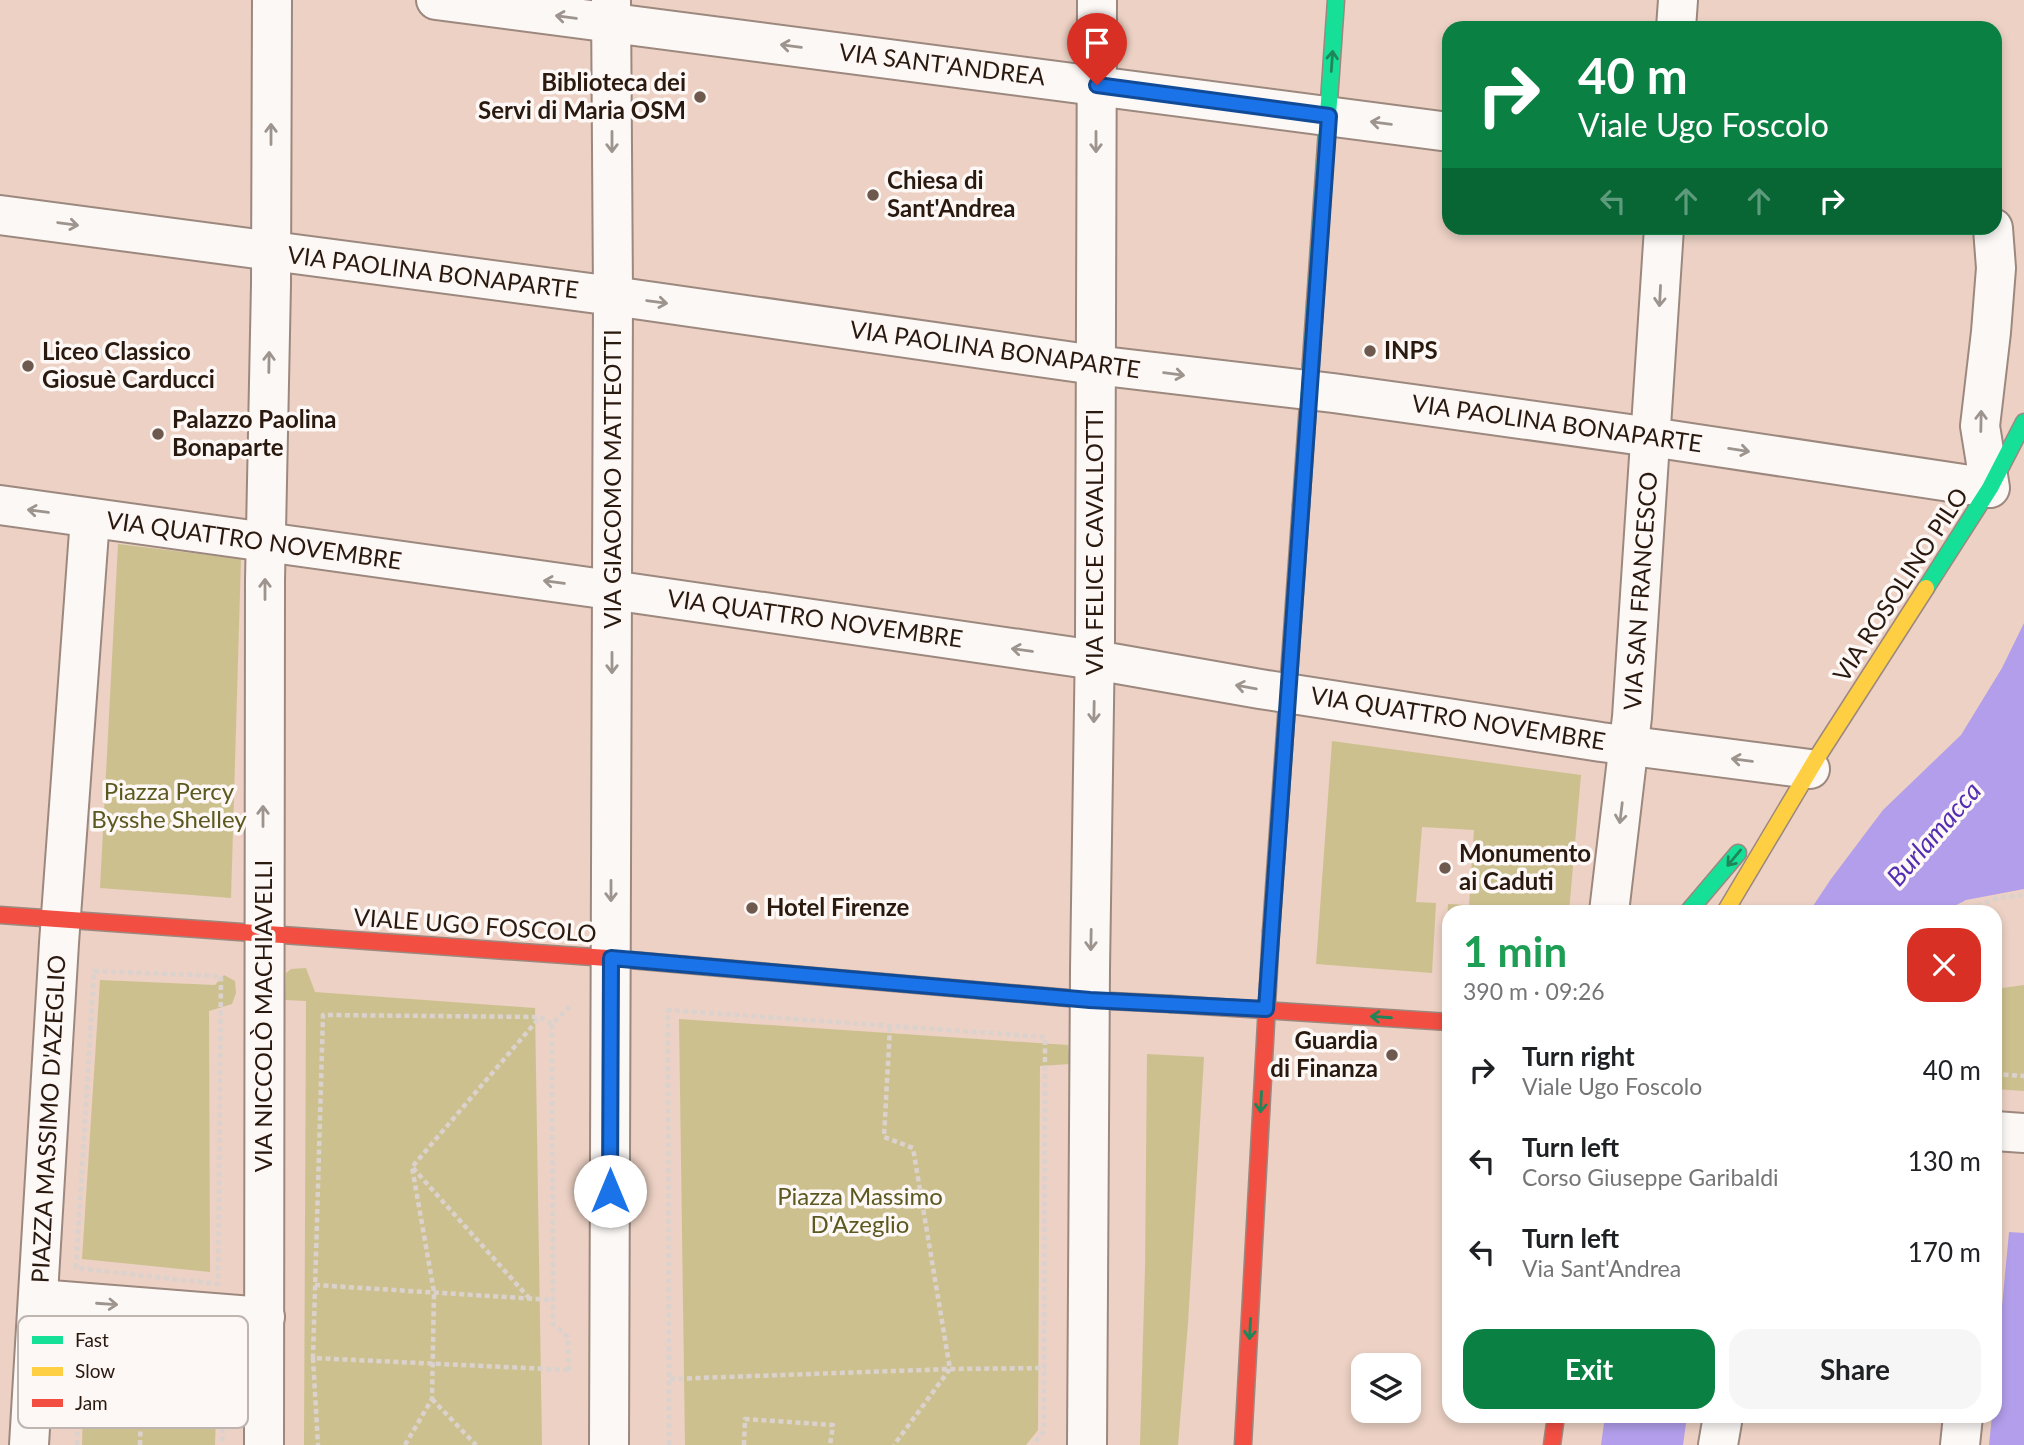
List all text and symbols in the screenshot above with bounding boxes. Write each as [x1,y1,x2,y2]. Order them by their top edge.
one-way arrow [555,10,578,23]
pin [1067,13,1127,85]
icon: arrive [1078,24,1116,62]
street label: VIA SANT'ANDREA [837,36,1048,91]
one-way arrow [780,39,803,52]
text: 40 m [1578,46,1688,104]
icon: right [1463,49,1554,140]
one-way arrow [1326,50,1339,73]
place label: Biblioteca dei Servi di Maria OSM [478,67,686,124]
marker: Biblioteca dei Servi di Maria OSM [692,89,708,105]
text: Viale Ugo Foscolo [1578,105,1829,144]
one-way arrow [1370,117,1393,130]
one-way arrow [264,123,278,146]
one-way arrow [605,130,619,153]
one-way arrow [1089,130,1103,153]
place label: Chiesa di Sant'Andrea [887,165,1016,222]
icon: left [1594,182,1632,220]
icon: ahead [1667,182,1705,220]
icon: ahead [1740,182,1778,220]
icon: right [1813,182,1851,220]
marker: Chiesa di Sant'Andrea [865,187,881,203]
one-way arrow [56,218,79,231]
street label: VIA PAOLINA BONAPARTE [286,239,580,304]
one-way arrow [1653,284,1666,306]
one-way arrow [646,296,668,309]
street label: VIA PAOLINA BONAPARTE [848,314,1142,383]
street label: VIA GIACOMO MATTEOTTI [597,329,626,629]
place label: INPS [1384,335,1438,364]
place label: Liceo Classico Giosuè Carducci [42,336,215,393]
marker: INPS [1362,343,1378,359]
one-way arrow [262,350,276,373]
marker: Liceo Classico Giosuè Carducci [20,358,36,374]
one-way arrow [1162,368,1185,381]
street label: VIA PAOLINA BONAPARTE [1410,388,1704,457]
place label: Palazzo Paolina Bonaparte [172,404,337,461]
street label: VIA FELICE CAVALLOTTI [1079,409,1108,675]
one-way arrow [1974,410,1988,433]
marker: Palazzo Paolina Bonaparte [150,426,166,442]
one-way arrow [1727,444,1750,457]
street label: VIA SAN FRANCESCO [1617,471,1662,711]
street label: VIA ROSOLINO PILO [1826,482,1973,687]
one-way arrow [27,504,49,517]
street label: VIA QUATTRO NOVEMBRE [105,504,404,575]
one-way arrow [543,575,566,588]
one-way arrow [258,578,271,601]
street label: VIA QUATTRO NOVEMBRE [666,582,965,653]
one-way arrow [1011,643,1034,656]
one-way arrow [605,651,619,674]
one-way arrow [1235,679,1258,693]
street label: VIA QUATTRO NOVEMBRE [1309,680,1608,755]
one-way arrow [1087,700,1101,723]
one-way arrow [1731,753,1754,766]
water label: Burlamacca [1879,775,1987,892]
park label: Piazza Percy Bysshe Shelley [91,776,247,833]
one-way arrow [1614,801,1627,824]
one-way arrow [256,805,270,828]
place label: Monumento ai Caduti [1459,838,1591,895]
one-way arrow [1726,849,1742,867]
street label: VIA NICCOLÒ MACHIAVELLI [248,860,277,1172]
marker: Monumento ai Caduti [1437,860,1453,876]
one-way arrow [604,879,618,902]
place label: Hotel Firenze [766,892,910,921]
marker: Hotel Firenze [744,900,760,916]
street label: VIALE UGO FOSCOLO [353,902,598,947]
text: 1 min [1463,926,1567,976]
one-way arrow [1084,928,1097,951]
button: close [1907,928,1981,1002]
street label: PIAZZA MASSIMO D'AZEGLIO [24,954,71,1284]
text: 390 m · 09:26 [1463,977,1605,1005]
one-way arrow [1370,1010,1393,1023]
place label: Guardia di Finanza [1270,1025,1378,1082]
text: Turn right [1522,1040,1635,1072]
marker: Guardia di Finanza [1384,1047,1400,1063]
icon: right [1463,1051,1501,1089]
text: 40 m [1923,1054,1981,1086]
text: Viale Ugo Foscolo [1522,1072,1702,1100]
one-way arrow [1255,1090,1268,1113]
text: Turn left [1522,1131,1619,1163]
icon: left [1463,1142,1501,1180]
text: 130 m [1908,1145,1981,1177]
position arrow [573,1154,647,1228]
text: Corso Giuseppe Garibaldi [1522,1163,1779,1191]
park label: Piazza Massimo D'Azeglio [777,1181,943,1238]
text: Turn left [1522,1222,1619,1254]
icon: left [1463,1233,1501,1271]
text: 170 m [1908,1236,1981,1268]
text: Via Sant'Andrea [1522,1254,1681,1282]
one-way arrow [95,1298,117,1311]
legend [18,1316,248,1428]
one-way arrow [1243,1317,1256,1340]
text: Fast [75,1328,109,1351]
button: Exit [1463,1329,1715,1409]
button: Share [1729,1329,1981,1409]
map controls [1351,1353,1421,1423]
button: layers [1351,1353,1421,1423]
text: Slow [75,1359,115,1382]
text: Jam [75,1391,108,1414]

